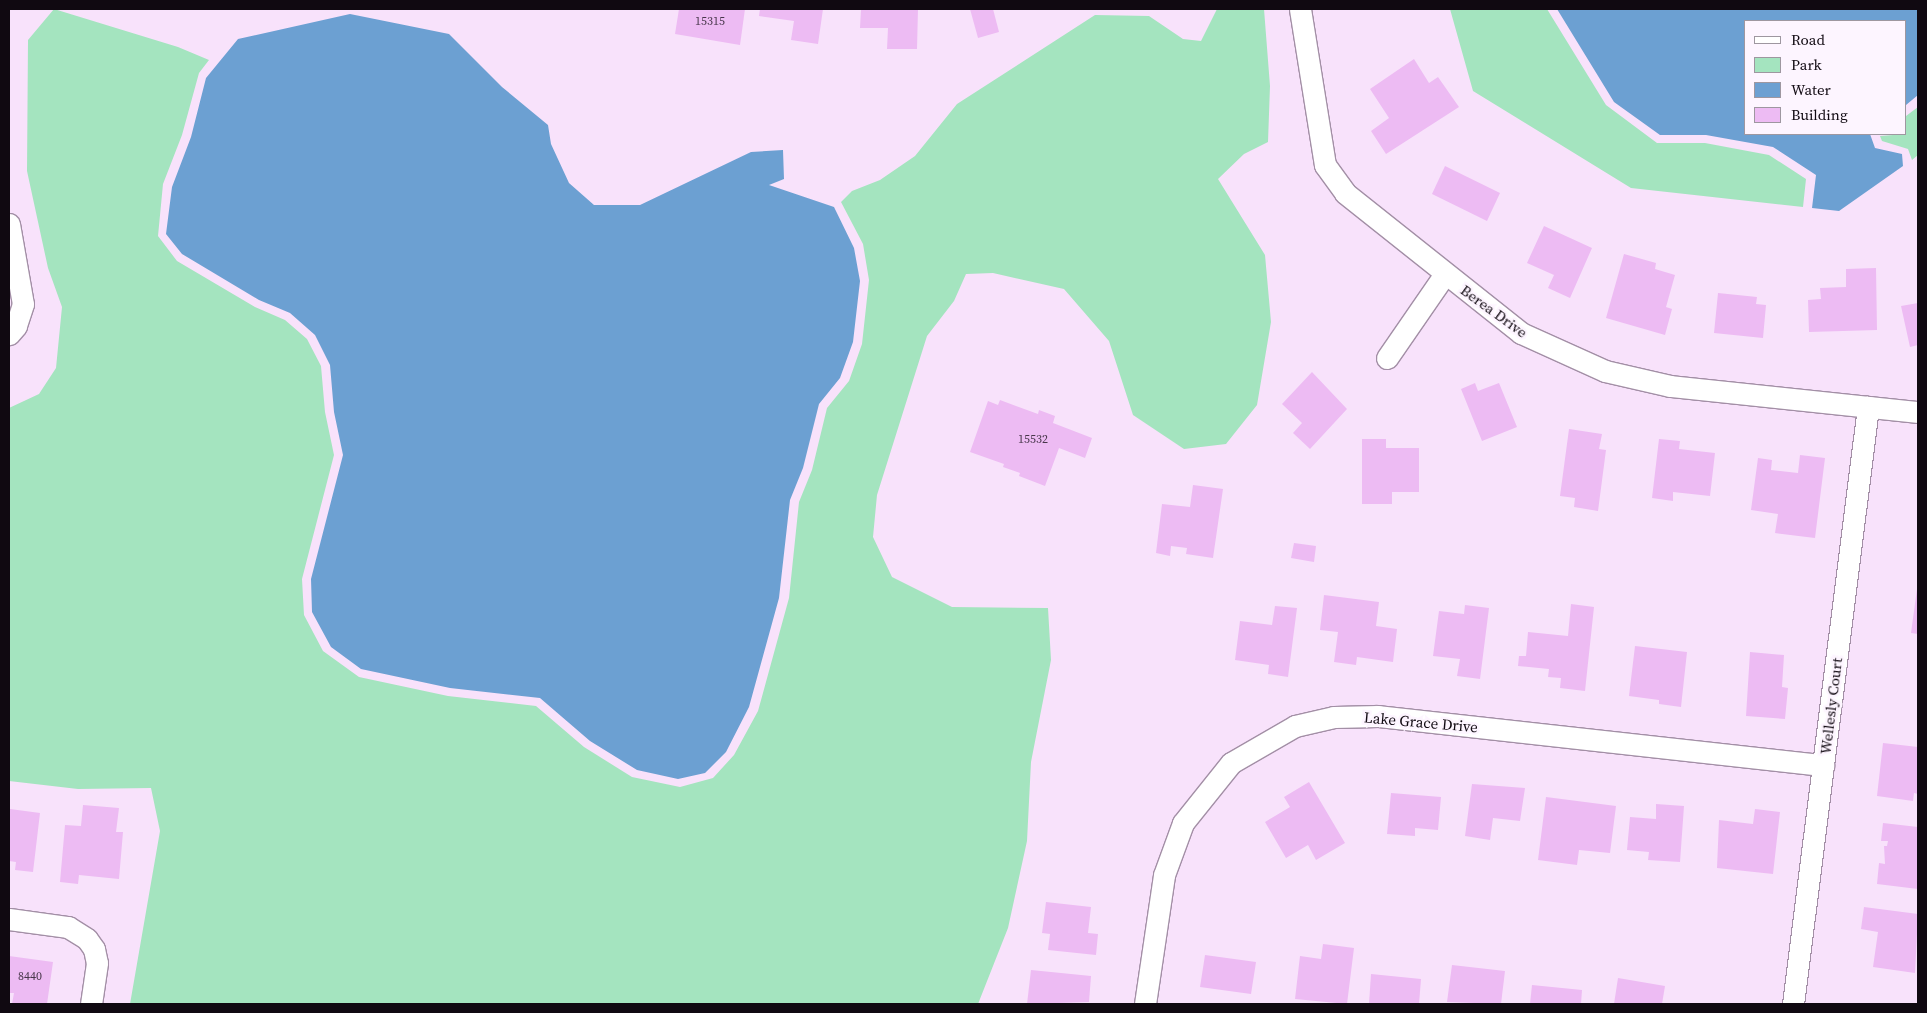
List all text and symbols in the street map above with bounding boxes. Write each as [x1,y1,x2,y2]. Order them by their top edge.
house number: 15315 [695,15,725,29]
legend [1744,20,1907,135]
text: Road [1791,29,1825,50]
text: Park [1791,54,1822,75]
text: Water [1791,79,1831,100]
text: Building [1791,104,1848,125]
street label: Berea Drive [1457,281,1531,341]
house number: 15532 [1018,433,1048,447]
street label: Wellesly Court [1816,657,1846,755]
street label: Lake Grace Drive [1363,708,1479,736]
house number: 8440 [18,970,42,984]

